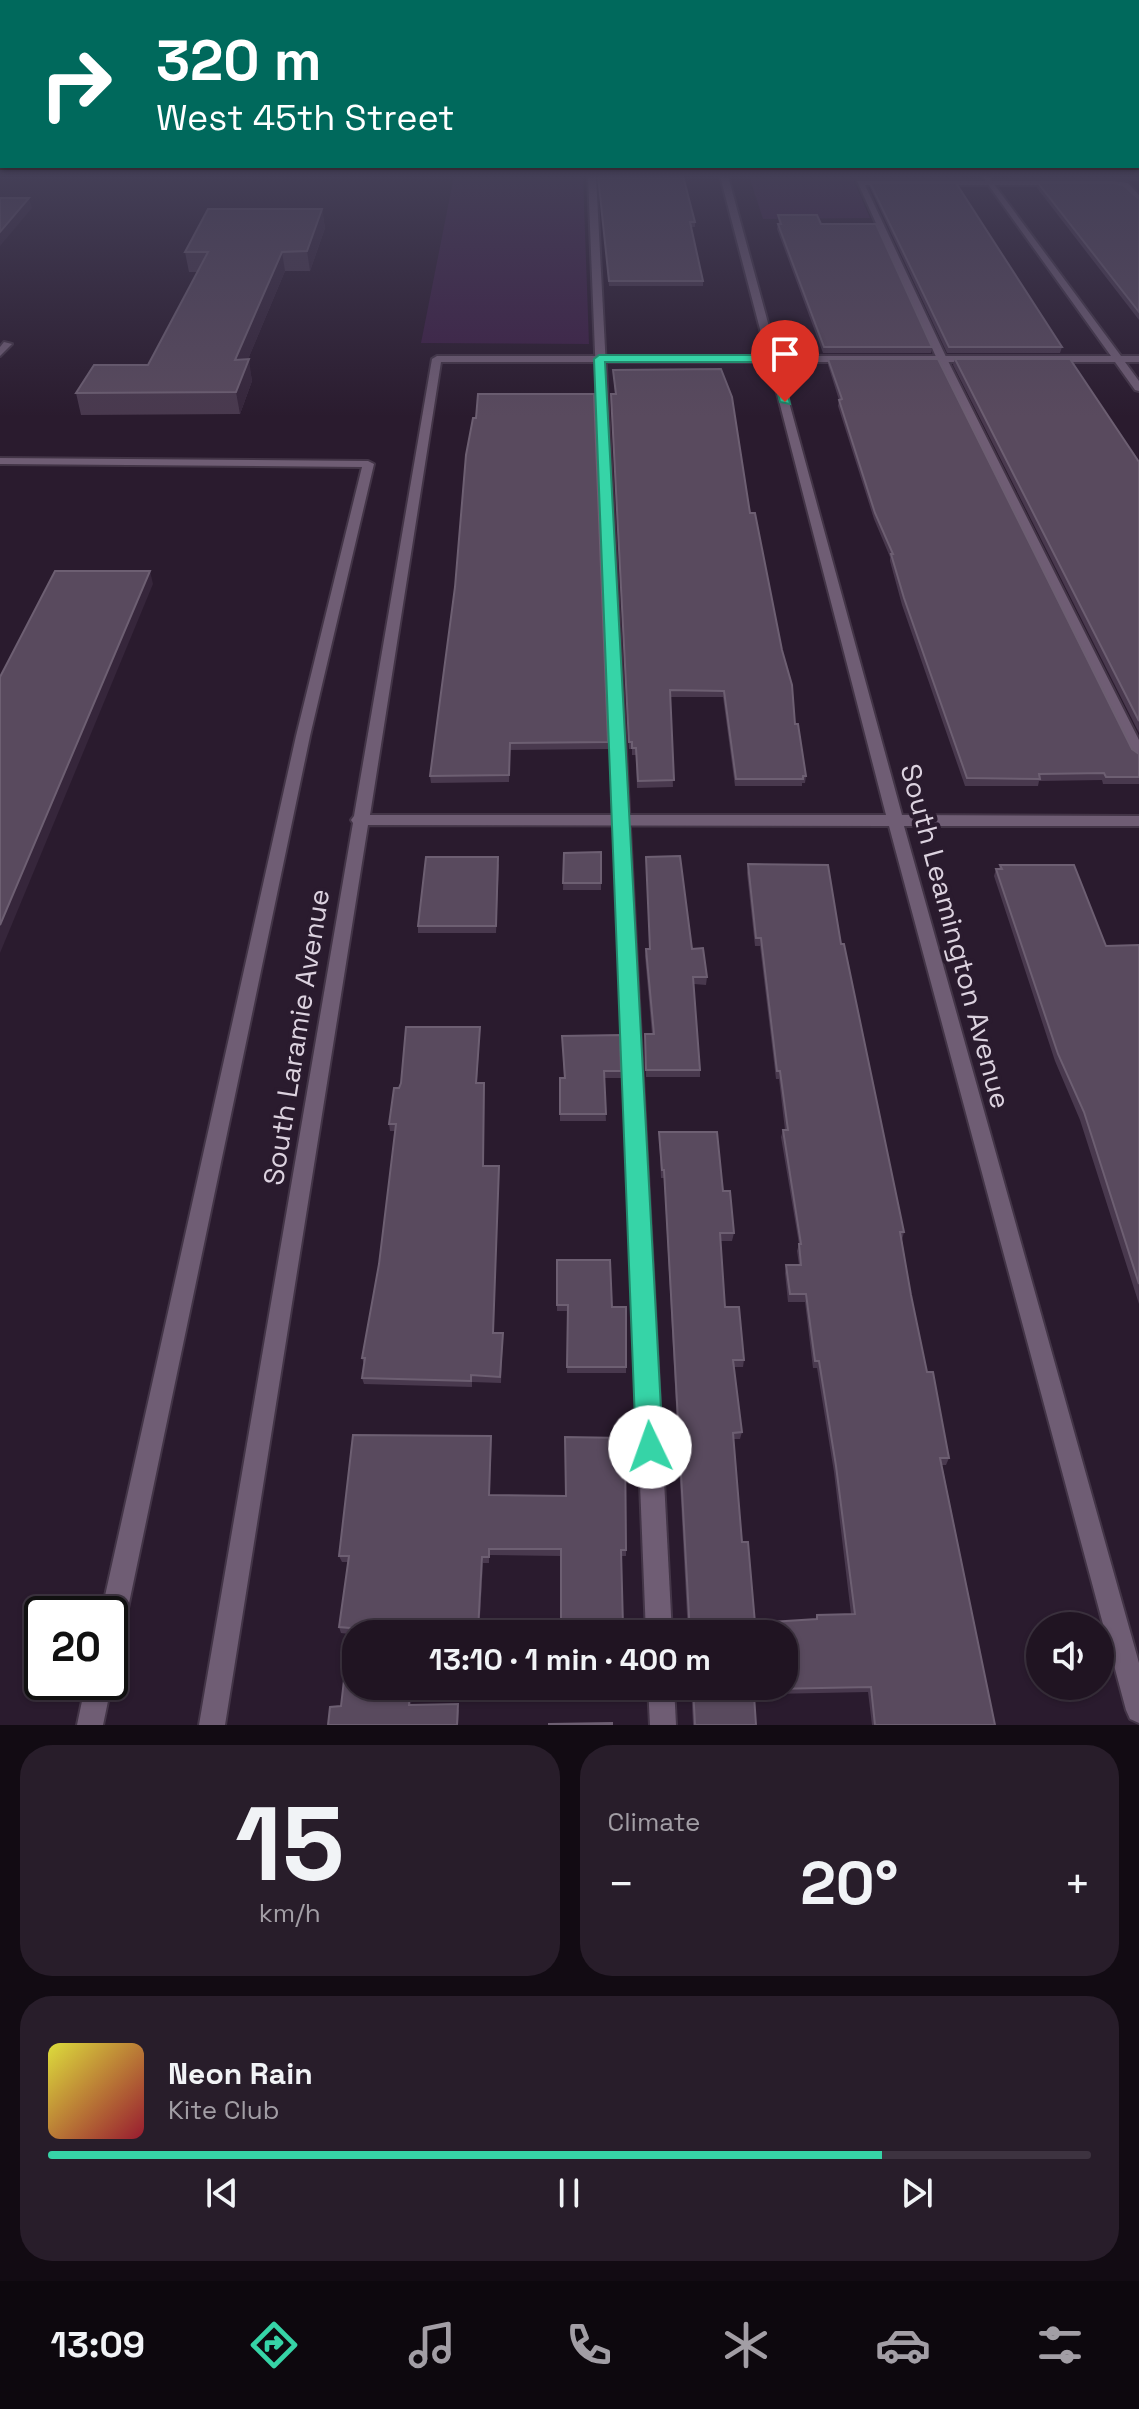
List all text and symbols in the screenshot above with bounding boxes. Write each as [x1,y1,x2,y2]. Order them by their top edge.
text: 320 m [156,25,322,96]
icon: right [24,32,128,136]
text: West 45th Street [156,95,455,141]
pin [751,320,819,402]
icon: arrive [763,332,807,376]
street label: South Leamington Avenue [893,760,1019,1112]
street label: South Laramie Avenue [255,886,337,1188]
position arrow [608,1405,692,1489]
speed limit sign: 20 [24,1596,128,1700]
map controls [1026,1612,1114,1700]
button: sound [1026,1612,1114,1700]
text: 13:10 · 1 min · 400 m [429,1640,711,1679]
text: 15 [235,1778,344,1910]
text: Climate [608,1805,700,1839]
text: 20° [800,1845,898,1922]
text: − [608,1856,635,1912]
text: + [1064,1856,1091,1912]
text: km/h [259,1896,321,1930]
text: Neon Rain [168,2054,313,2093]
text: Kite Club [168,2093,280,2127]
icon: previous [200,2171,244,2215]
icon: pause [547,2171,591,2215]
icon: next [895,2171,939,2215]
icon: directions [246,2317,302,2373]
icon: music [404,2317,460,2373]
icon: phone [561,2317,617,2373]
icon: climate [718,2317,774,2373]
icon: car [875,2317,931,2373]
icon: filters [1032,2317,1088,2373]
text: 13:09 [51,2322,145,2368]

